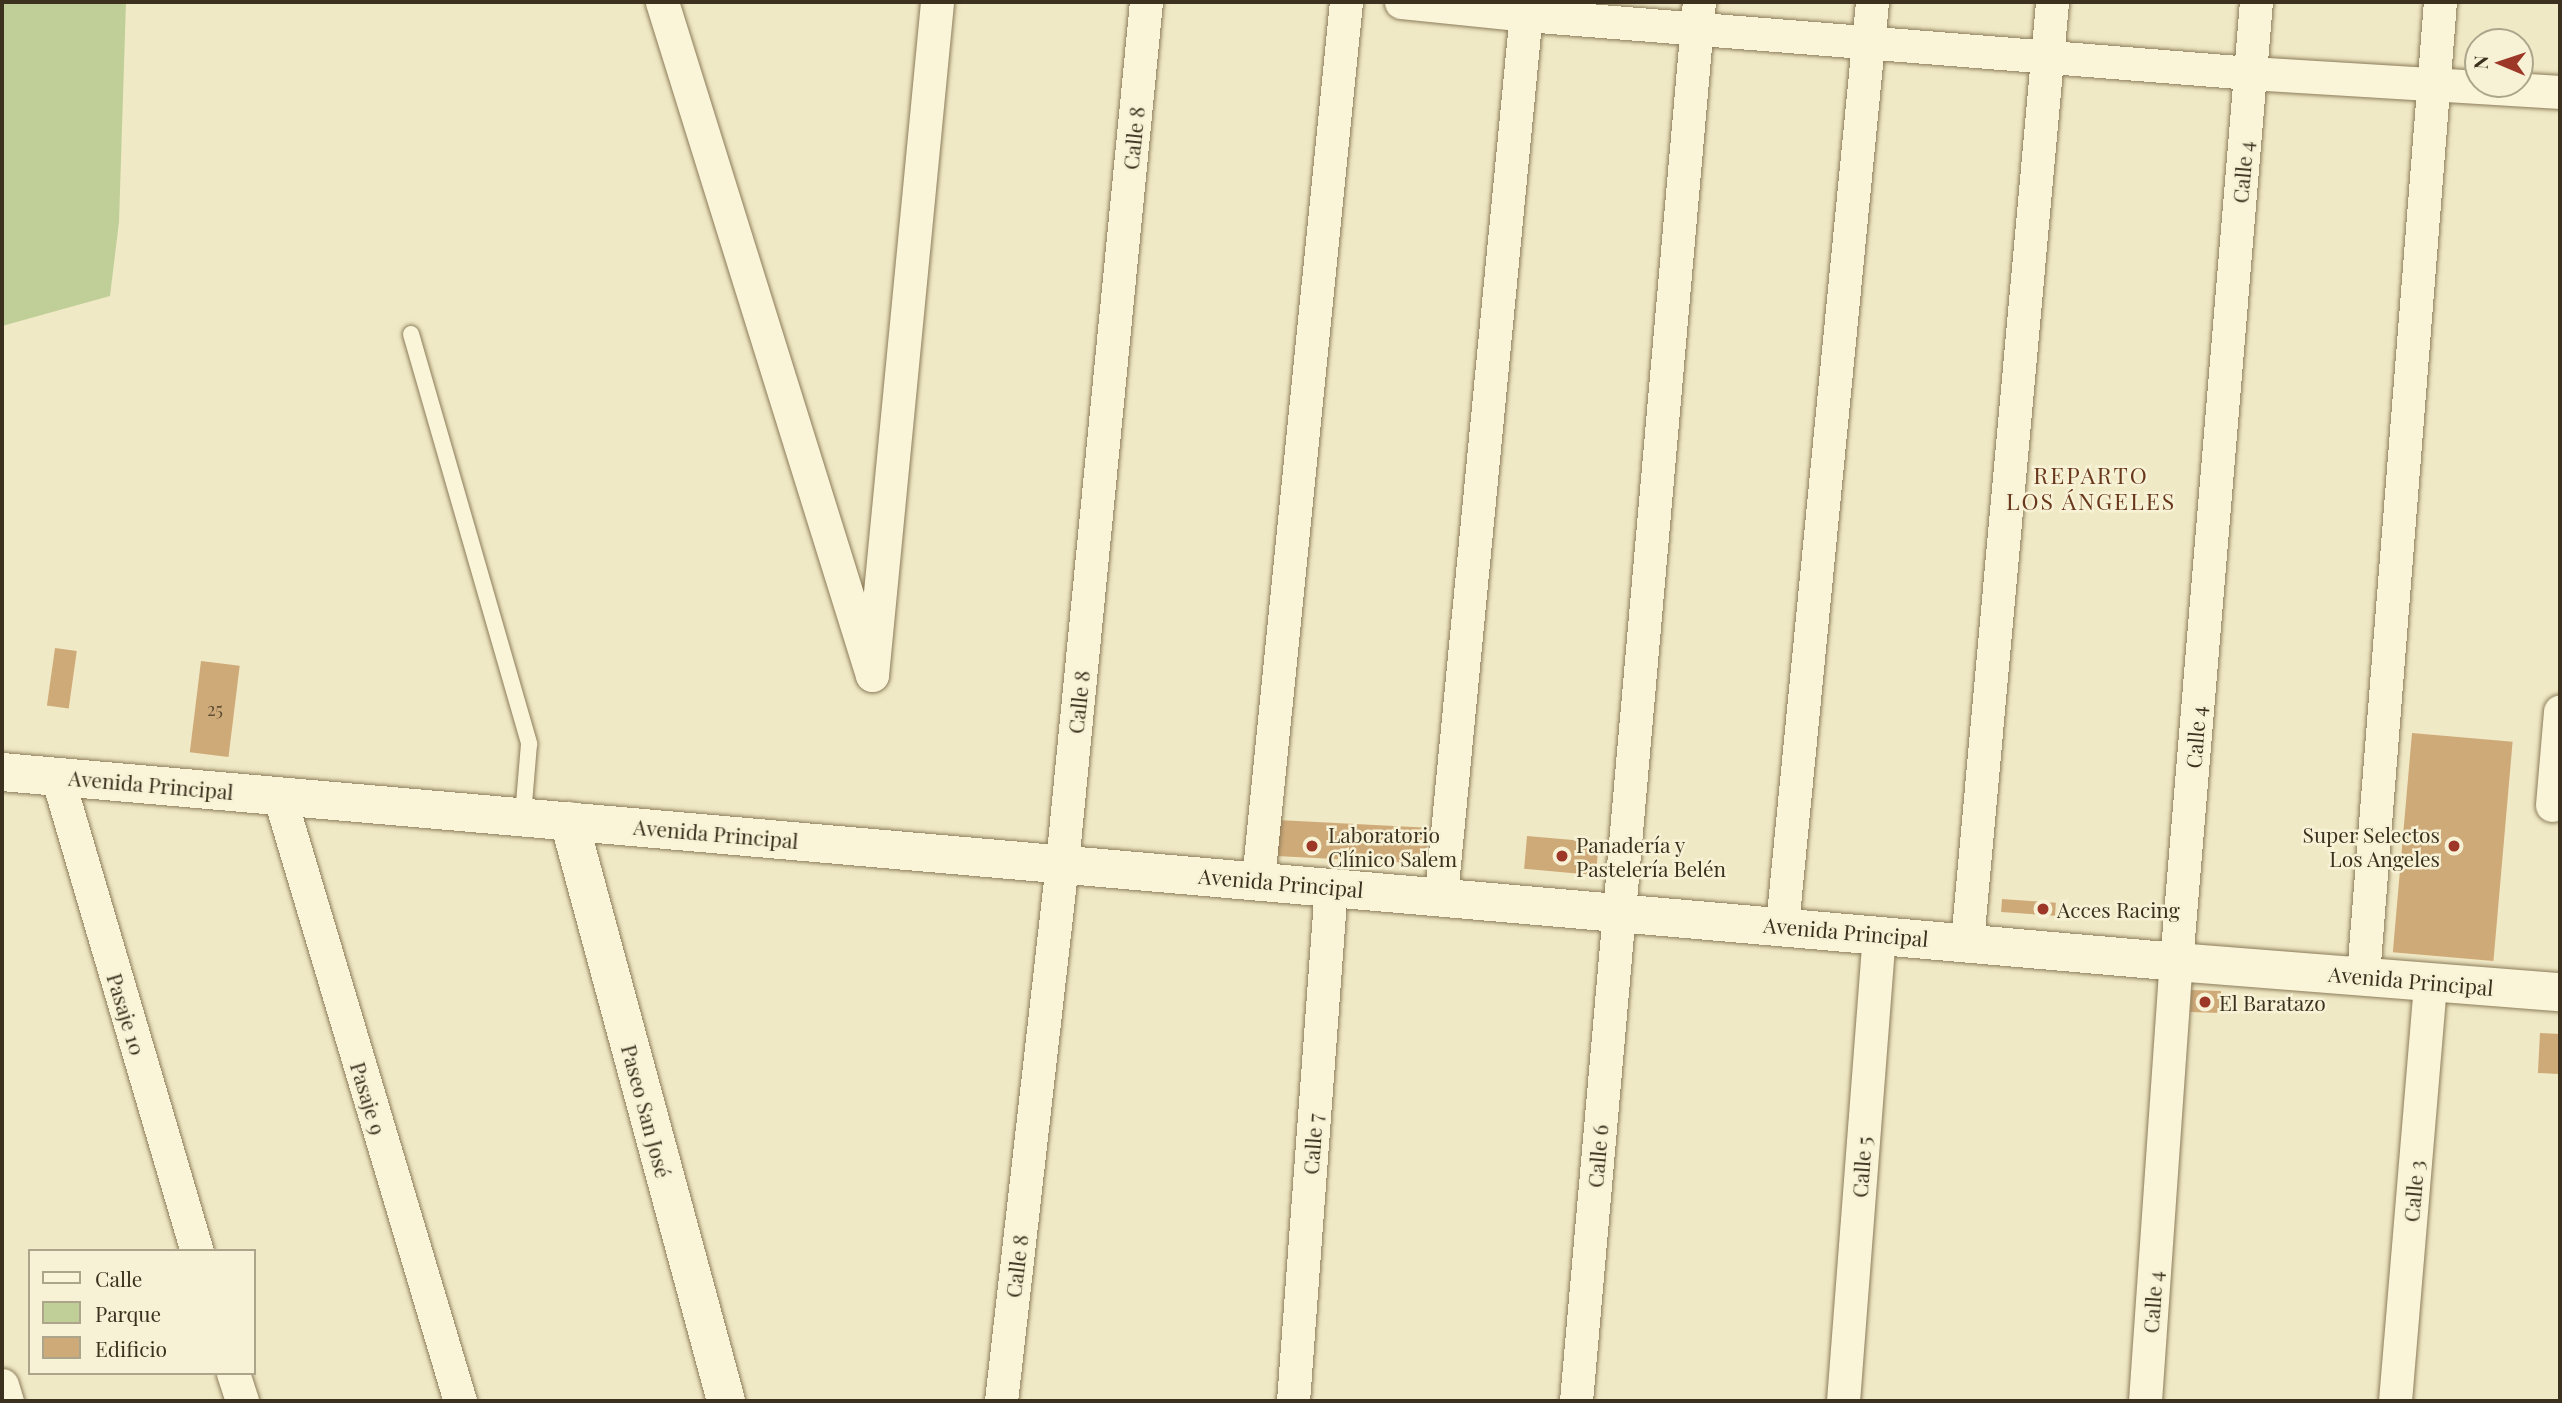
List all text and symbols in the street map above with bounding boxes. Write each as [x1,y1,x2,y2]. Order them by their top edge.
north arrow [2464,28,2534,98]
text: N [2467,55,2493,70]
street label: Calle 8 [1117,105,1149,171]
street label: Calle 4 [2227,140,2257,204]
district label: REPARTO LOS ÁNGELES [2007,461,2175,515]
street label: Calle 8 [1062,669,1094,735]
house number: 25 [207,698,223,720]
street label: Calle 4 [2180,705,2210,769]
street label: Avenida Principal [67,764,235,804]
street label: Avenida Principal [632,813,800,853]
place label: Laboratorio Clínico Salem [1328,821,1457,871]
place label: Super Selectos Los Angeles [2302,821,2440,871]
place label: Panadería y Pastelería Belén [1576,831,1726,881]
marker: Laboratorio Clínico Salem [1302,836,1322,856]
marker: Super Selectos Los Angeles [2446,838,2462,854]
marker: Panadería y Pastelería Belén [1554,848,1570,864]
street label: Avenida Principal [1197,862,1365,902]
place label: Acces Racing [2057,896,2180,922]
marker: Acces Racing [2035,901,2051,917]
street label: Avenida Principal [1762,911,1930,951]
street label: Avenida Principal [2327,960,2495,1000]
street label: Pasaje 10 [103,970,151,1058]
place label: El Baratazo [2219,989,2326,1015]
marker: El Baratazo [2197,994,2213,1010]
street label: Paseo San José [617,1042,677,1180]
street label: Pasaje 9 [346,1059,392,1137]
street label: Calle 7 [1297,1113,1327,1175]
street label: Calle 6 [1582,1123,1612,1189]
street label: Calle 5 [1846,1136,1876,1198]
street label: Calle 3 [2398,1159,2428,1223]
street label: Calle 8 [1000,1233,1032,1299]
legend [28,1249,256,1375]
text: Calle [95,1264,142,1292]
street label: Calle 4 [2137,1270,2167,1334]
text: Parque [95,1299,161,1327]
text: Edificio [95,1334,167,1362]

